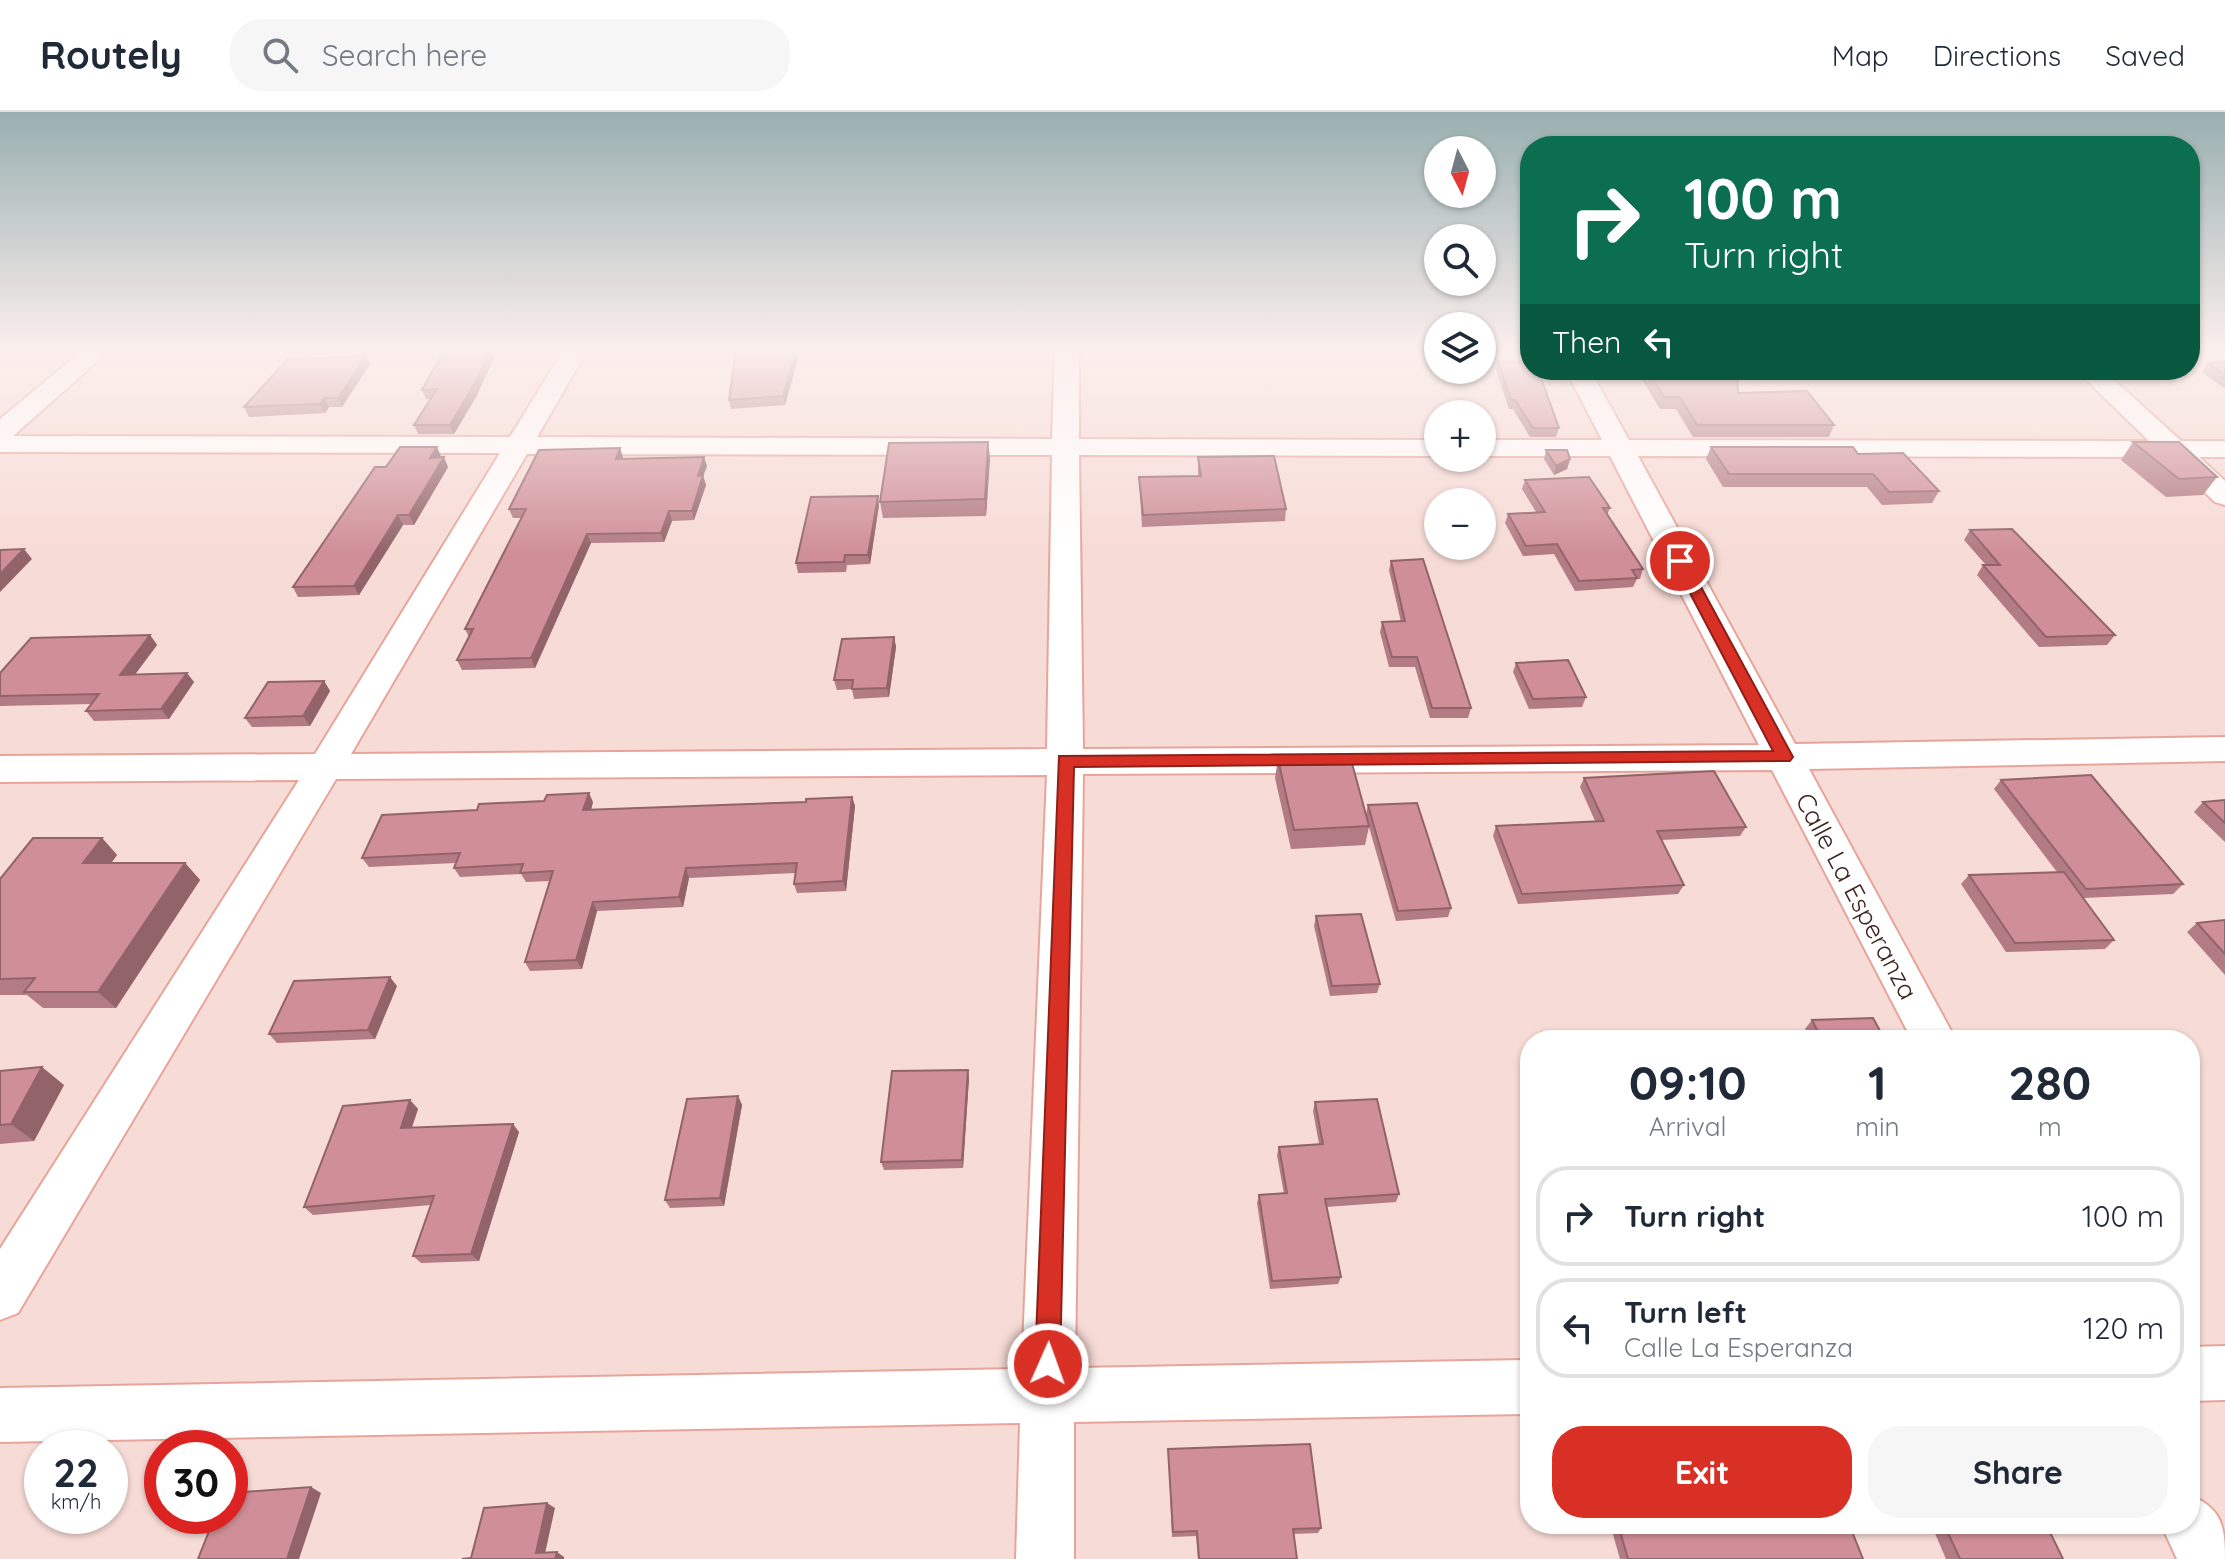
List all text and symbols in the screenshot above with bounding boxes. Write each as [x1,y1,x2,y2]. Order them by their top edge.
search box [230,19,790,91]
text: Routely [40,31,182,79]
icon: search [258,33,302,77]
text: Search here [322,36,487,74]
text: Map [1832,38,1889,73]
text: Directions [1933,38,2061,73]
text: Saved [2105,38,2185,73]
north arrow [1424,136,1496,208]
map controls [1424,136,1496,560]
text: 100 m [1684,163,1842,233]
icon: right [1552,168,1656,272]
button: search [1424,224,1496,296]
text: Turn right [1684,232,1843,277]
button: layers [1424,312,1496,384]
icon: left [1637,320,1681,364]
text: Then [1552,323,1621,361]
button: + [1424,400,1496,472]
button: − [1424,488,1496,560]
pin [1646,527,1714,595]
icon: arrive [1658,539,1702,583]
street label: Calle La Esperanza [1789,787,1925,1005]
text: 09:10 [1629,1052,1747,1112]
text: 1 [1868,1052,1887,1112]
text: 280 [2008,1052,2091,1112]
text: Arrival [1649,1110,1727,1143]
text: min [1855,1110,1900,1143]
text: m [2038,1110,2062,1143]
icon: right [1556,1194,1600,1238]
text: Turn right [1624,1197,1765,1235]
text: 100 m [2082,1197,2164,1235]
text: Turn left [1624,1293,1747,1331]
icon: left [1556,1306,1600,1350]
text: 120 m [2083,1309,2164,1347]
position arrow [1006,1322,1090,1406]
text: Calle La Esperanza [1624,1331,1853,1364]
button: Exit [1552,1426,1852,1518]
button: Share [1868,1426,2168,1518]
speed limit sign: 30 [144,1430,248,1534]
text: 22 [53,1447,99,1497]
text: km/h [51,1489,101,1514]

